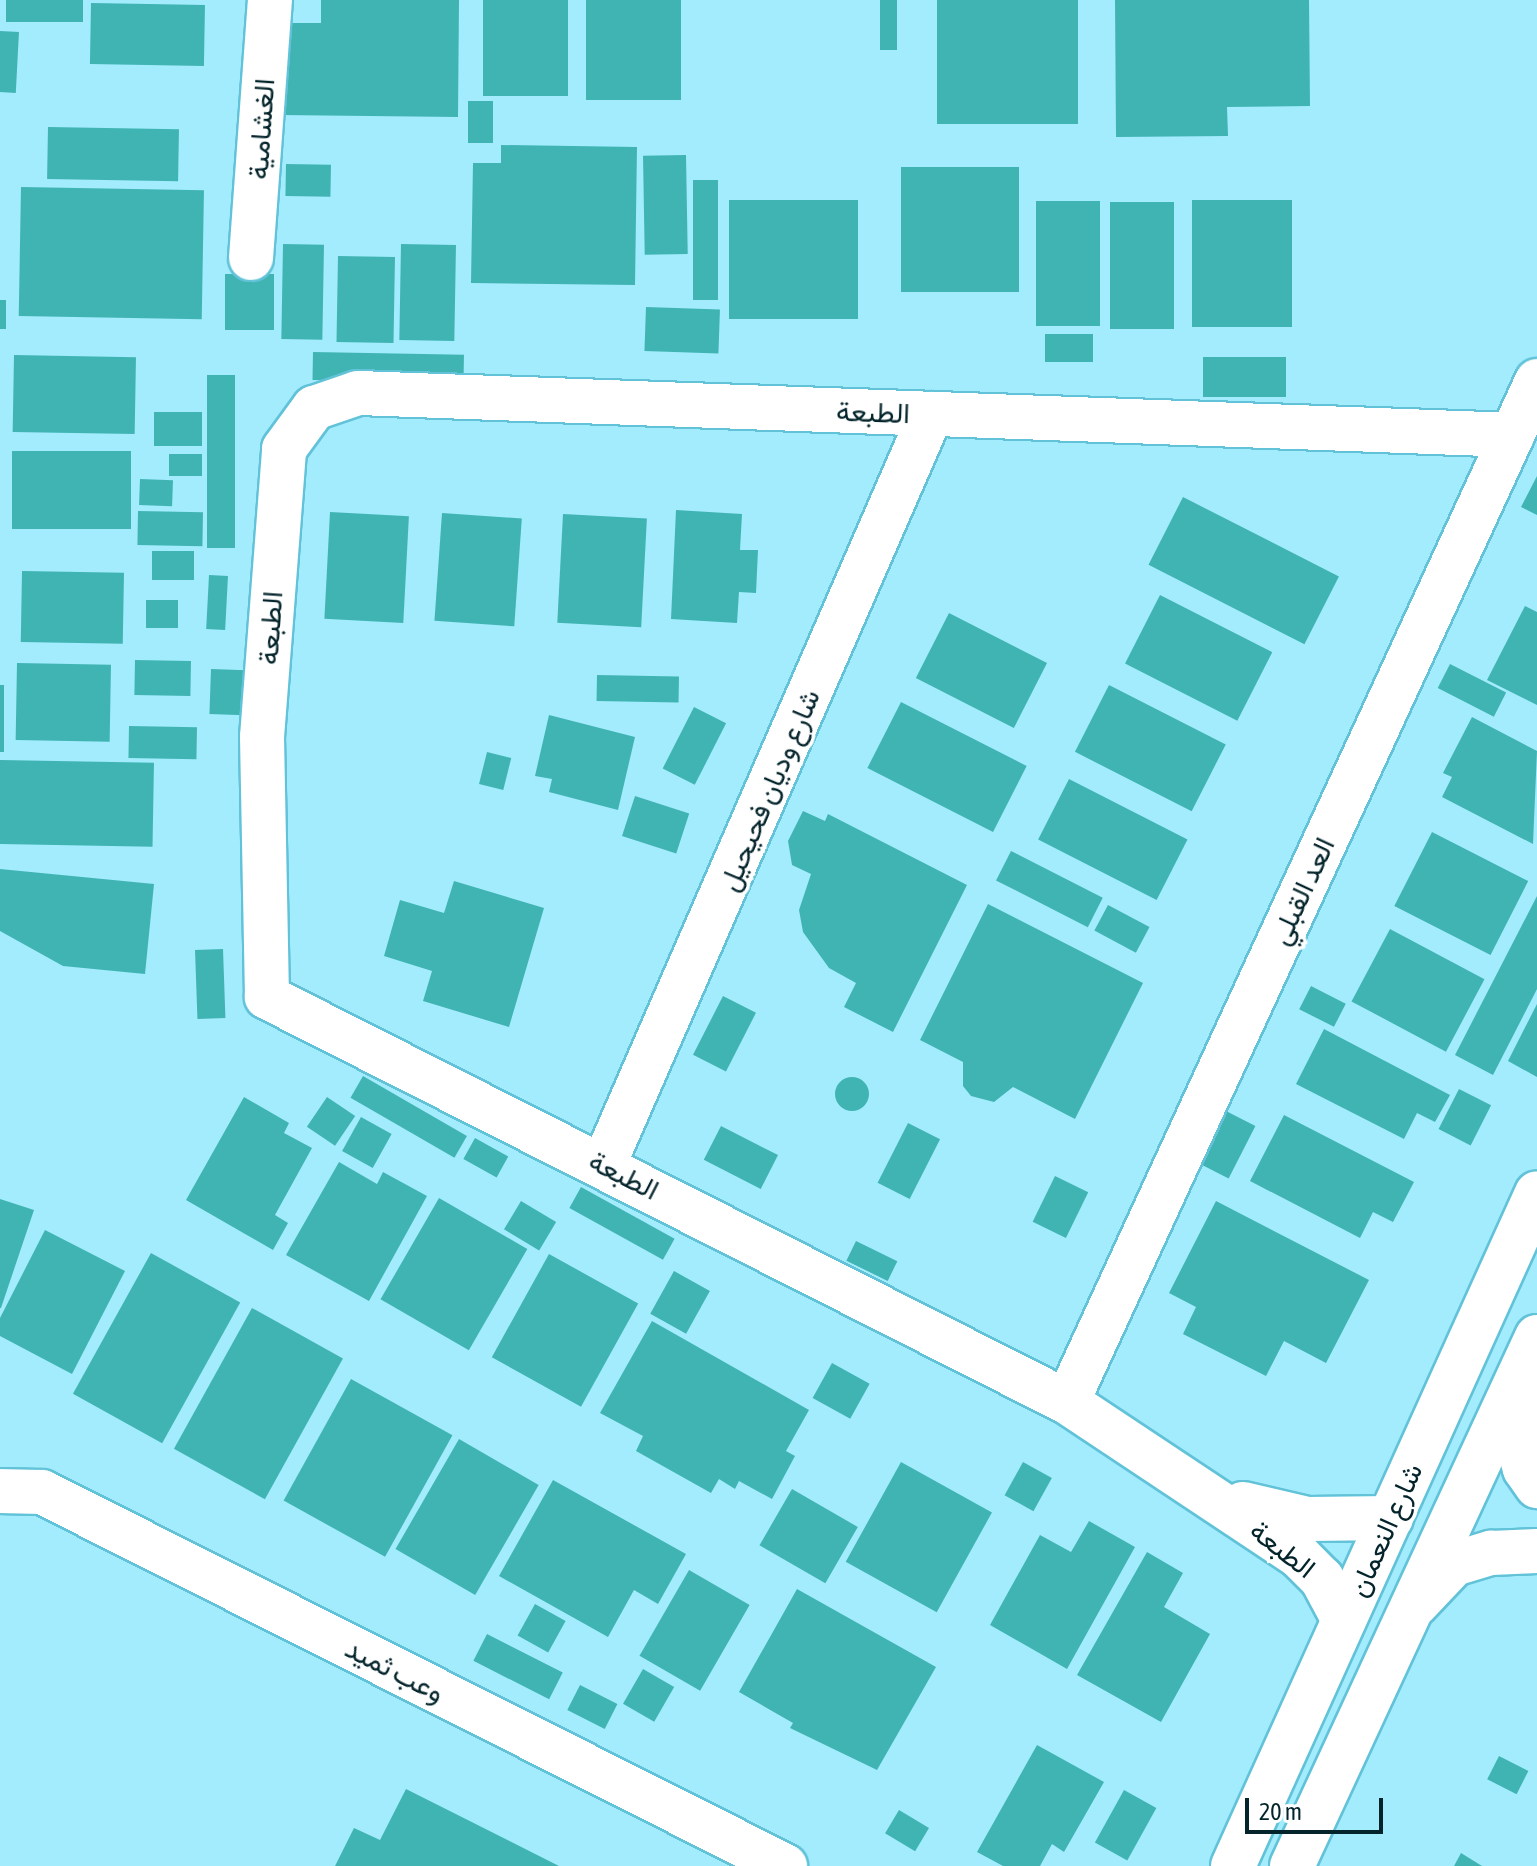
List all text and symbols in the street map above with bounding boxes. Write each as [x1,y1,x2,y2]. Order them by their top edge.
street label: الغشامية [241,77,281,181]
street label: الطبعة [836,394,910,430]
street label: الطبعة [251,590,289,666]
street label: شارع وديان فحيحيل [711,684,827,896]
street label: العد القبلي [1263,832,1341,950]
street label: الطبعة [584,1143,664,1207]
street label: شارع النعمان [1341,1458,1429,1602]
street label: الطبعة [1244,1513,1322,1585]
street label: وعب ثميد [340,1631,450,1709]
scale bar [1249,1782,1387,1832]
text: 20 m [1259,1798,1302,1825]

